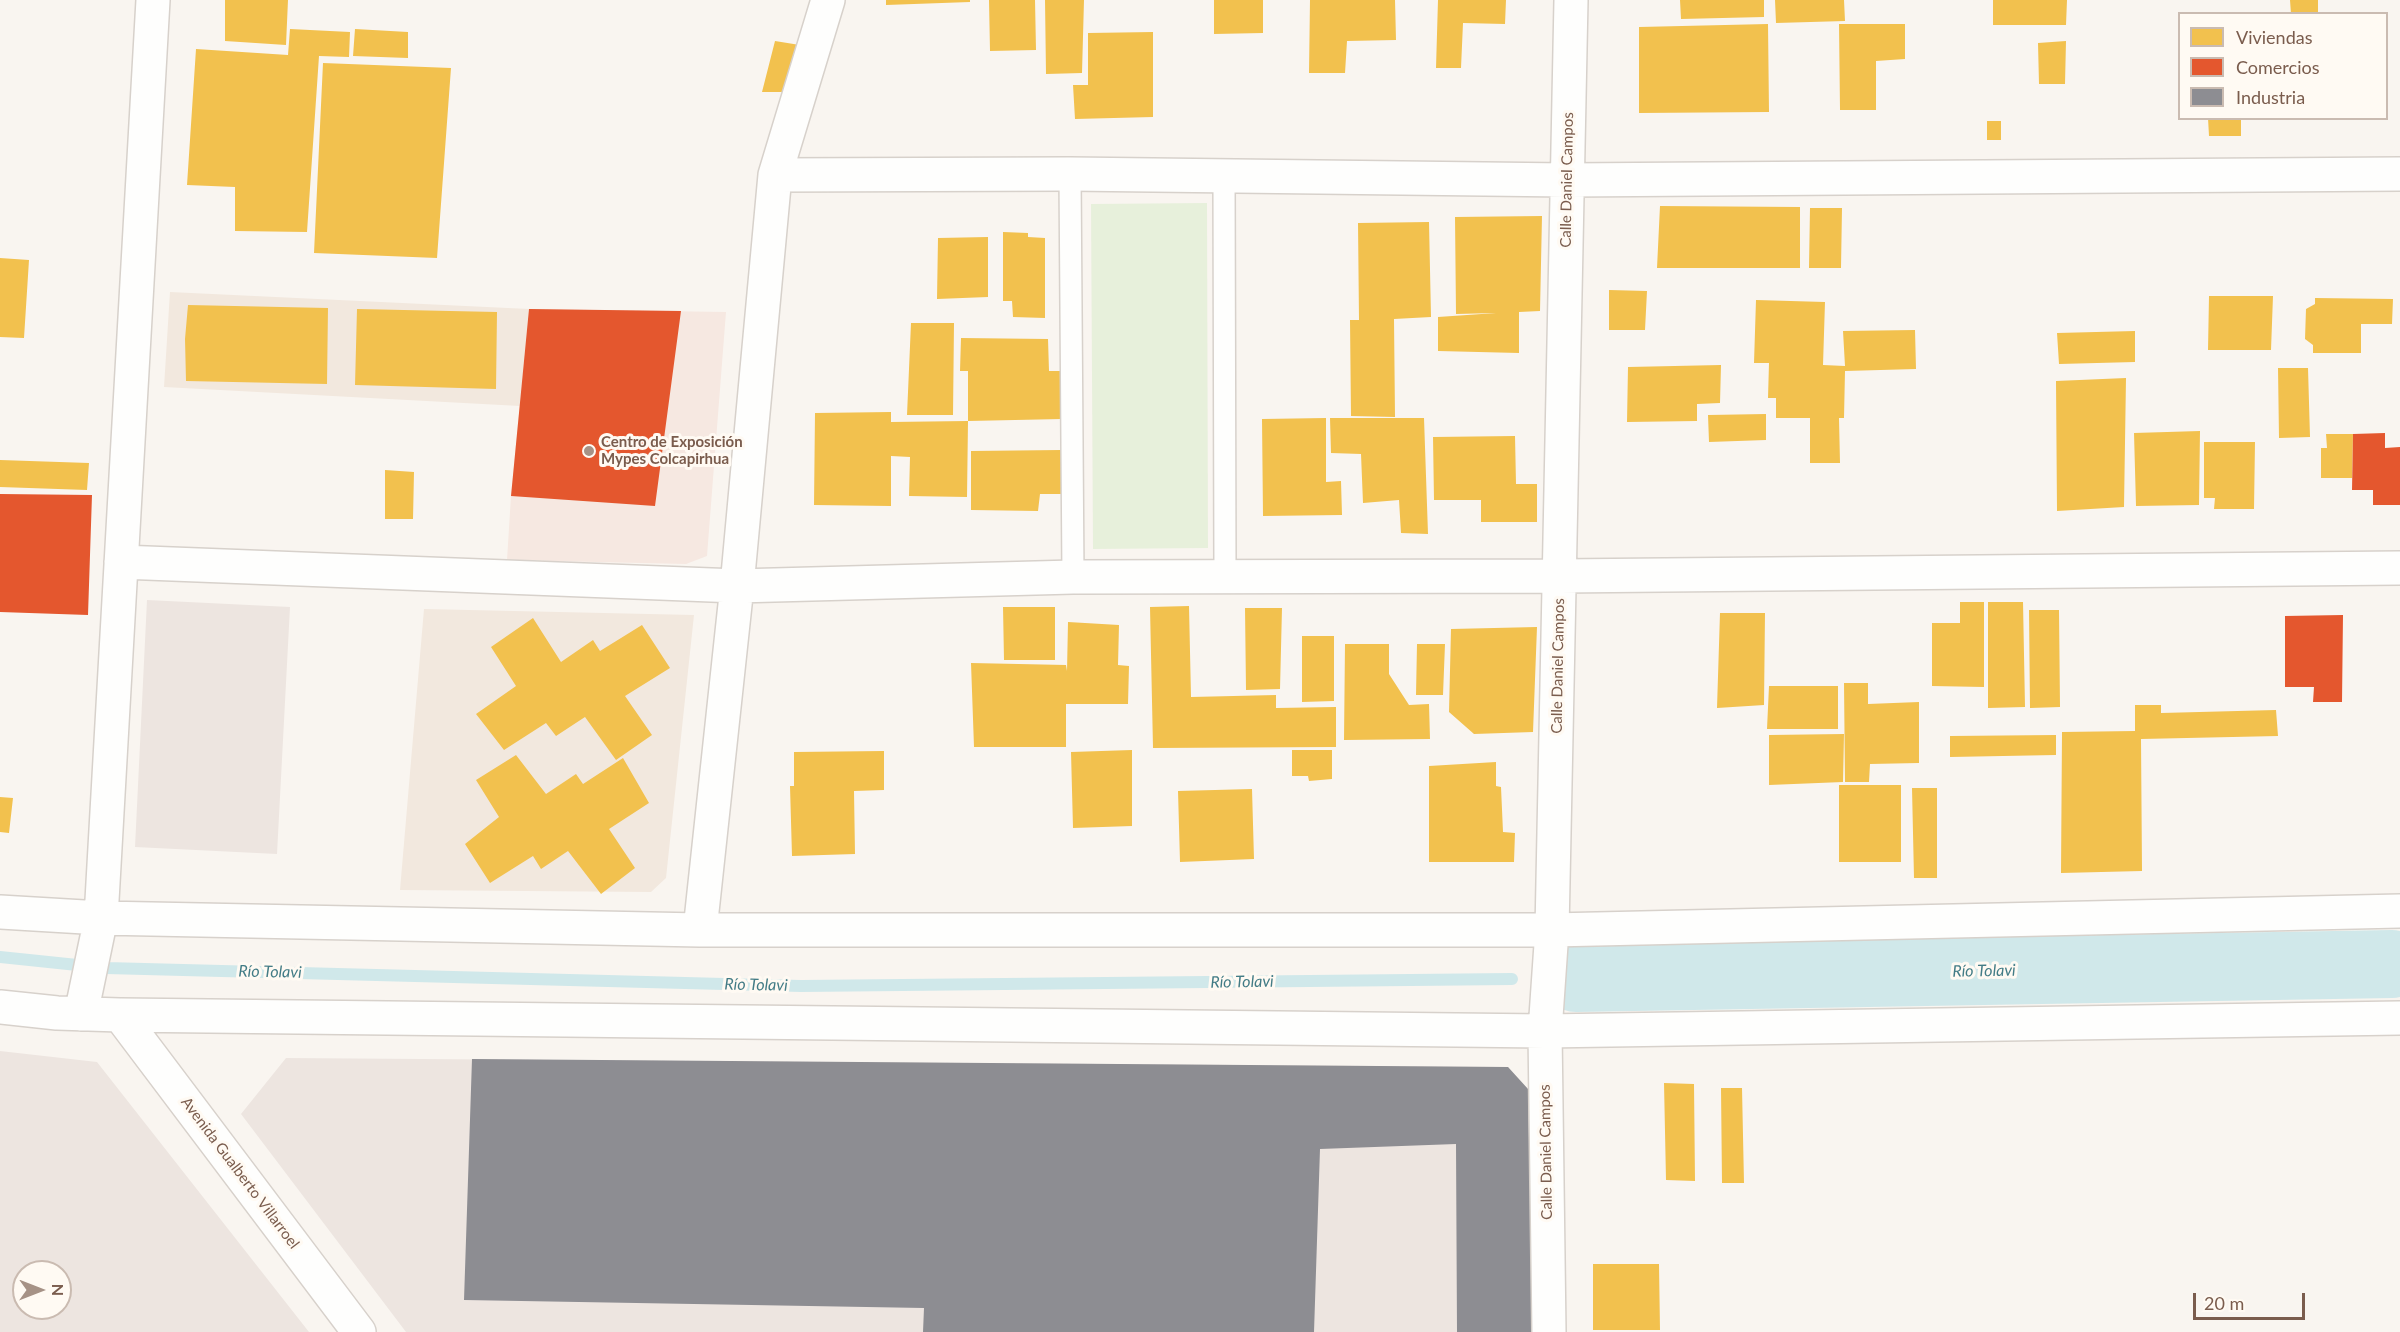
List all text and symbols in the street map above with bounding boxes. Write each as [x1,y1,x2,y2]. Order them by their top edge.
legend [2178,12,2388,120]
text: Viviendas [2236,26,2312,48]
text: Comercios [2236,56,2319,78]
text: Industria [2236,86,2305,108]
street label: Calle Daniel Campos [1557,112,1577,248]
place label: Centro de Exposición Mypes Colcapirhua [601,433,743,468]
marker: Centro de Exposición Mypes Colcapirhua [582,444,596,458]
street label: Calle Daniel Campos [1548,598,1568,734]
water label: Río Tolavi [1952,961,2016,981]
water label: Río Tolavi [238,962,302,982]
water label: Río Tolavi [1210,972,1274,992]
water label: Río Tolavi [724,975,788,995]
street label: Calle Daniel Campos [1536,1084,1556,1220]
street label: Avenida Gualberto Villarroel [177,1094,303,1252]
north arrow [12,1260,72,1320]
scale bar [2196,1281,2308,1319]
text: N [49,1284,68,1296]
text: 20 m [2204,1292,2244,1314]

